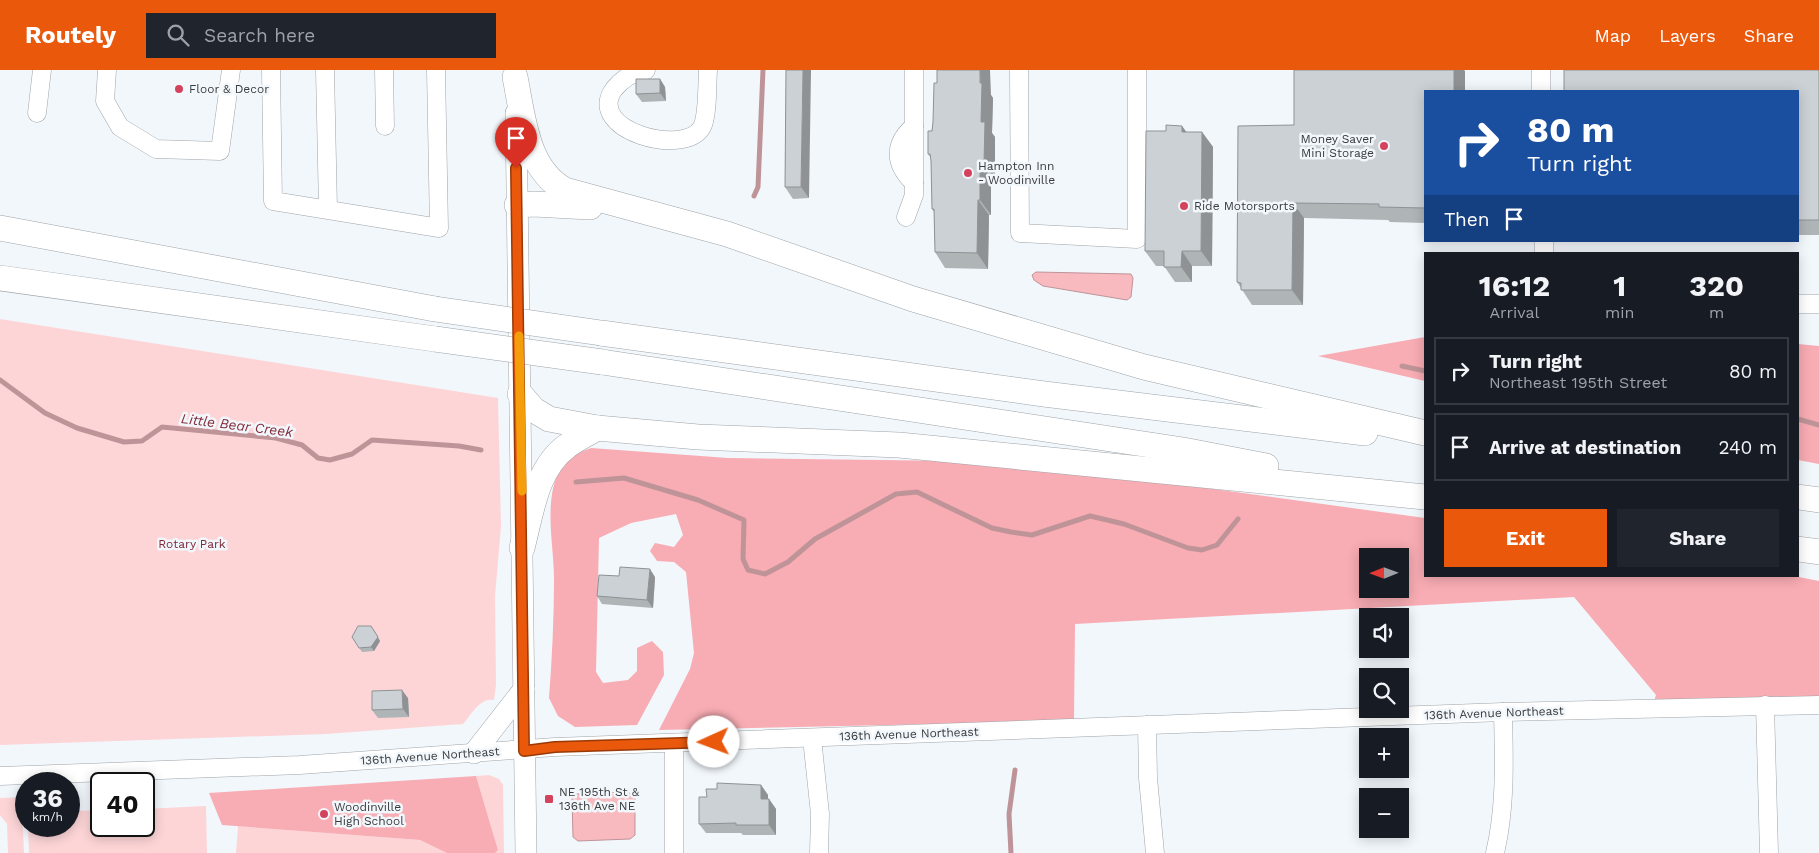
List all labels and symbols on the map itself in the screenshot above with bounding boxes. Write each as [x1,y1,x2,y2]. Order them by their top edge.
place label: Floor & Decor [189,82,269,96]
marker: Floor & Decor [173,83,185,95]
pin [495,117,537,168]
place label: Money Saver Mini Storage [1300,132,1374,160]
marker: Money Saver Mini Storage [1378,140,1390,152]
place label: Hampton Inn - Woodinville [978,159,1055,187]
marker: Hampton Inn - Woodinville [962,167,974,179]
place label: Ride Motorsports [1194,199,1295,213]
marker: Ride Motorsports [1178,200,1190,212]
water label: Little Bear Creek [180,410,294,440]
park label: Rotary Park [158,537,226,551]
north arrow [1359,548,1409,598]
street label: 136th Avenue Northeast [1424,704,1564,722]
position arrow [687,715,739,767]
street label: 136th Avenue Northeast [839,725,979,743]
street label: 136th Avenue Northeast [360,744,500,768]
speed limit sign: 40 [90,772,155,837]
place label: NE 195th St & 136th Ave NE [559,785,640,813]
marker: NE 195th St & 136th Ave NE [543,793,555,805]
place label: Woodinville High School [334,800,404,828]
marker: Woodinville High School [318,808,330,820]

